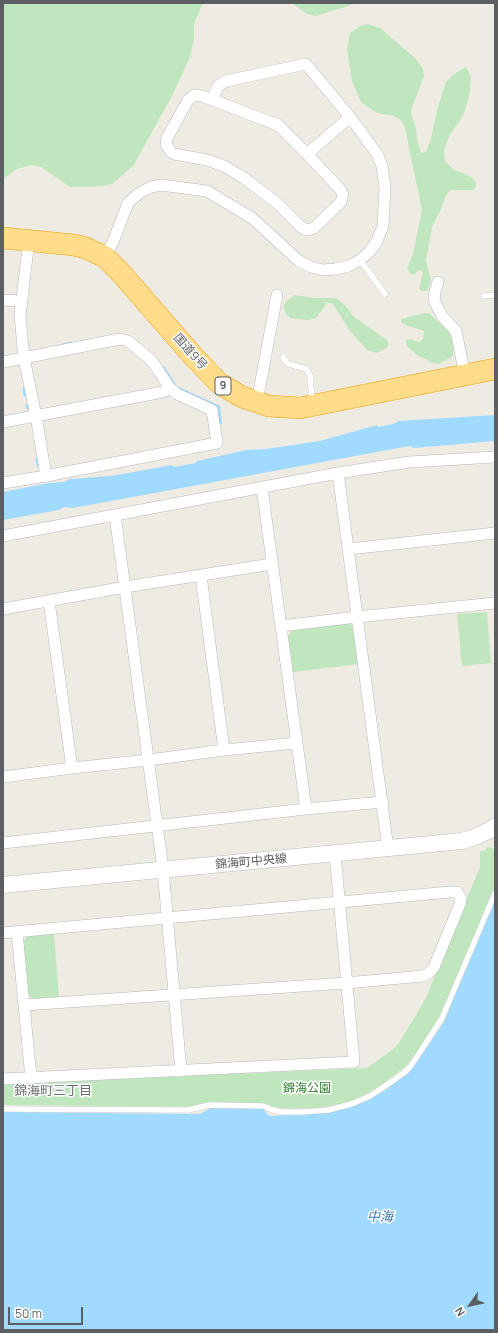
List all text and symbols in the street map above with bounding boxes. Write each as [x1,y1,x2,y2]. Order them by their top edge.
street label: 国道9号 [170,331,210,373]
road number: 9 [215,377,231,395]
street label: 錦海町中央線 [215,852,287,872]
park label: 錦海公園 [283,1082,331,1096]
district label: 錦海町三丁目 [14,1083,92,1099]
water label: 中海 [367,1209,393,1225]
north arrow [450,1285,490,1325]
scale bar [10,1299,85,1325]
text: N [451,1304,468,1319]
text: 50 m [15,1305,42,1322]

